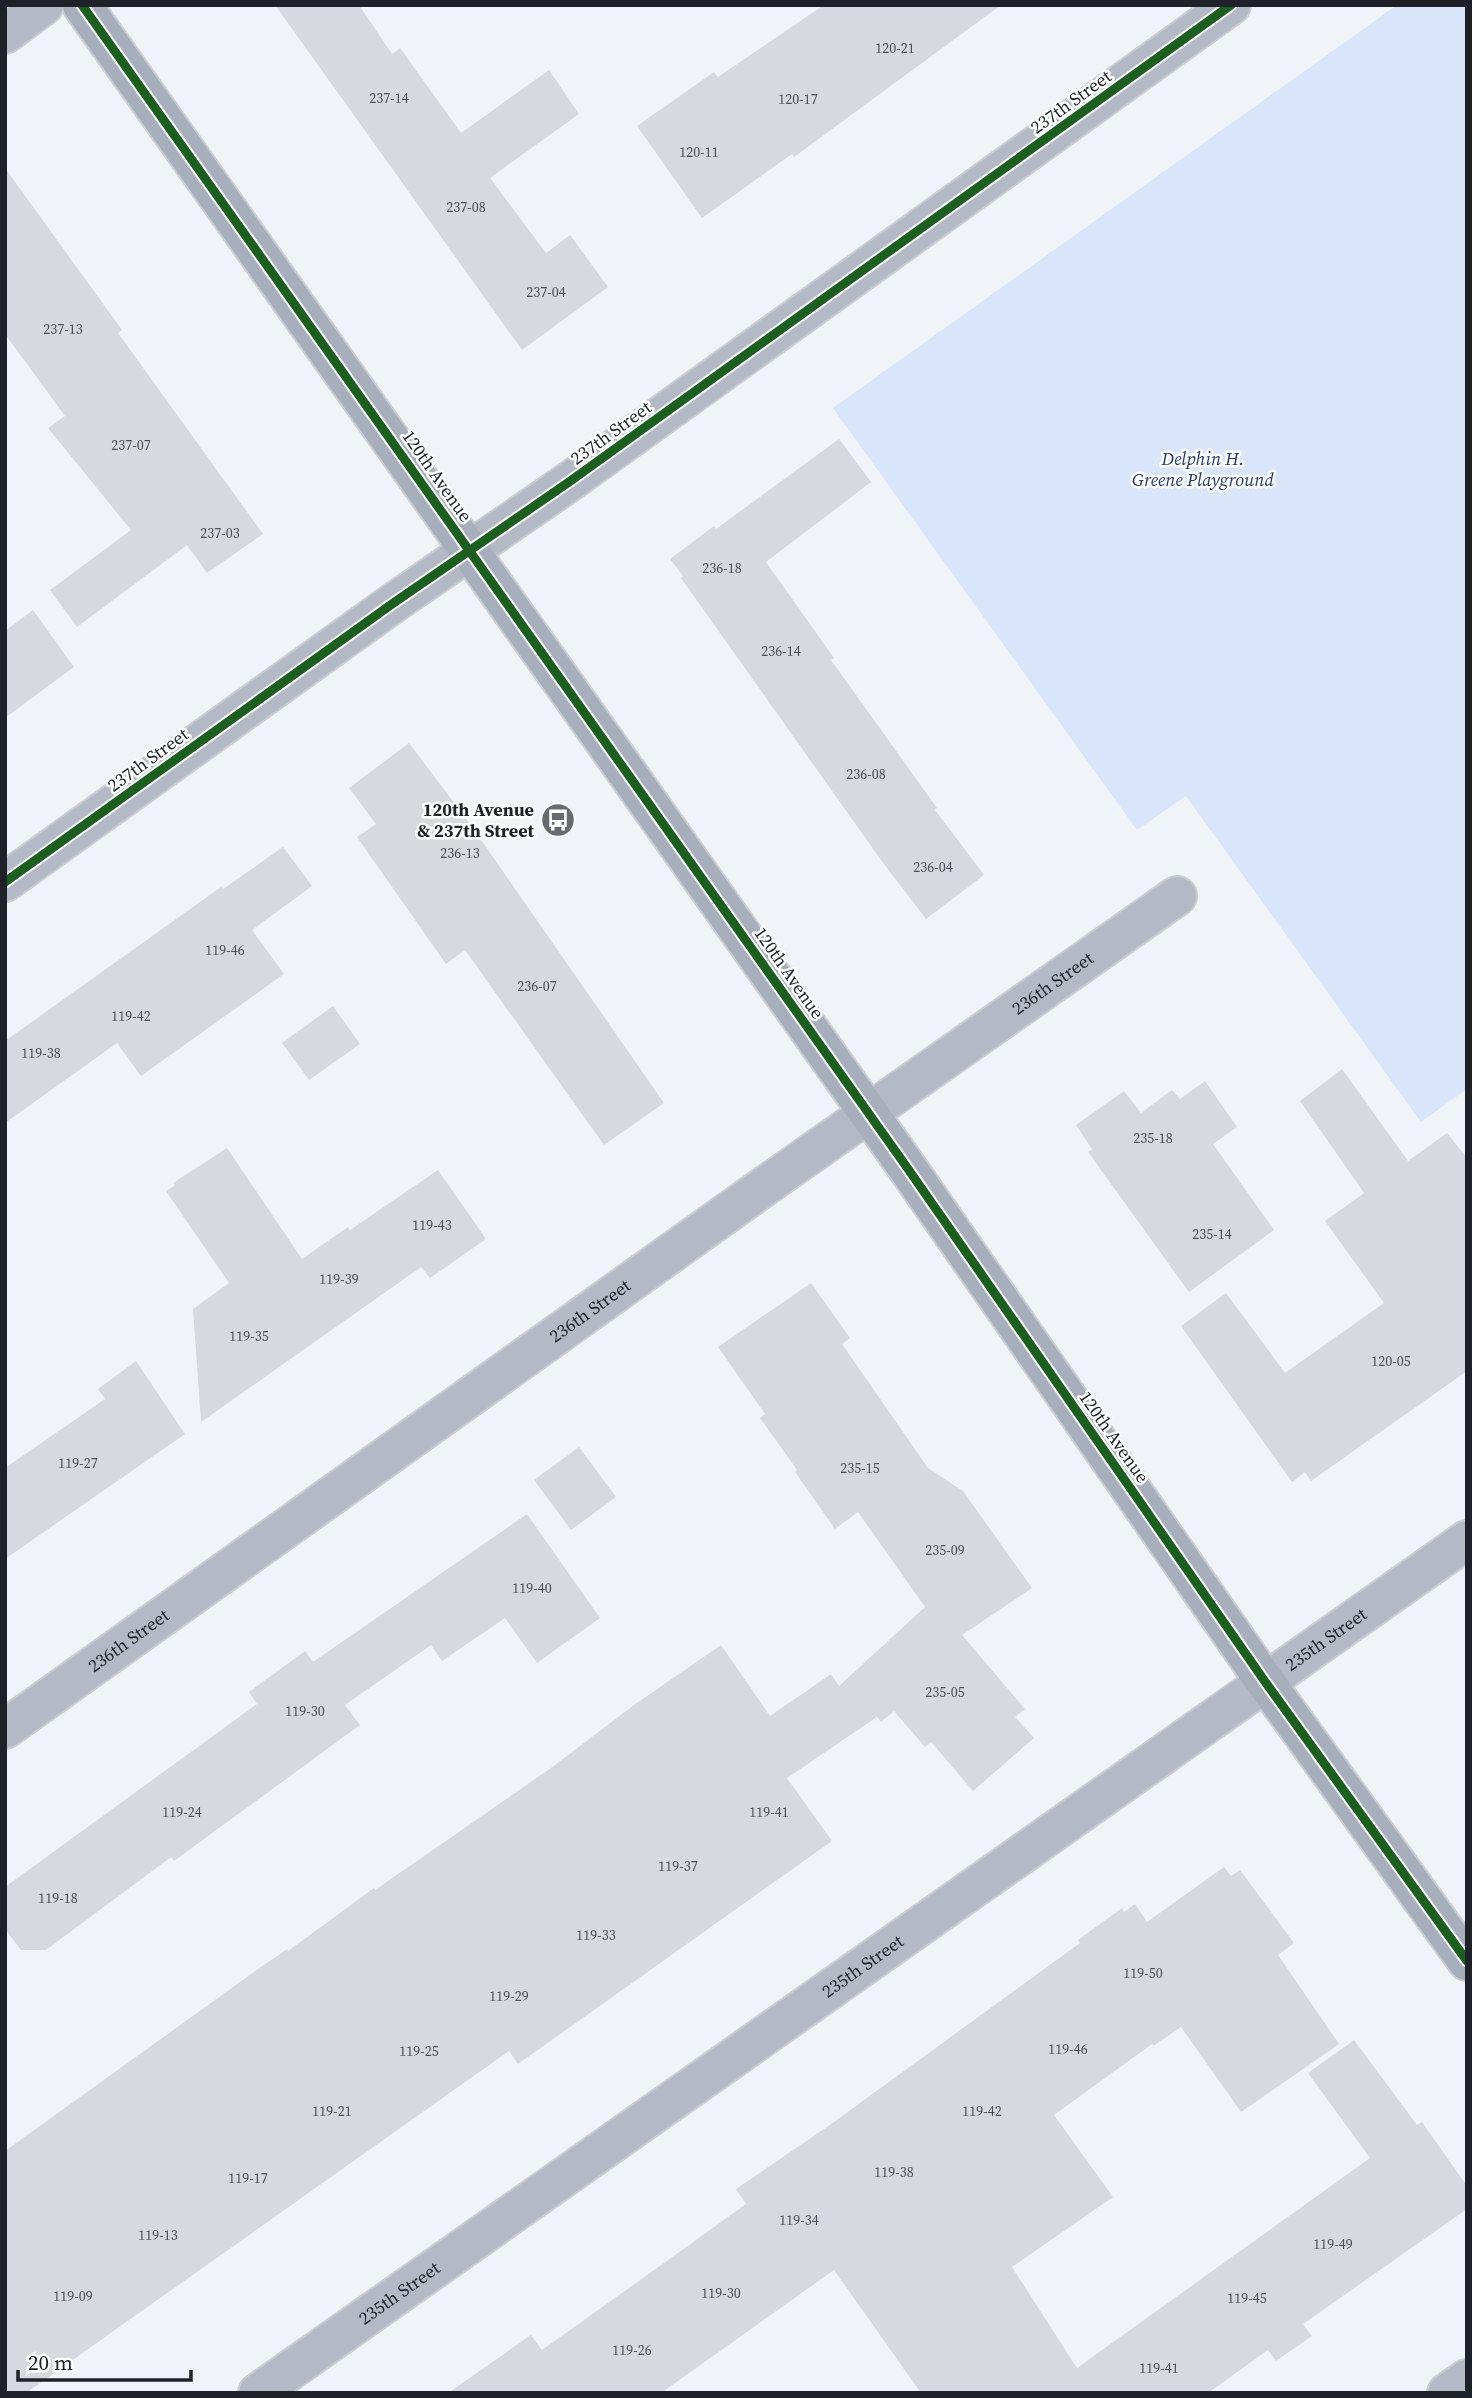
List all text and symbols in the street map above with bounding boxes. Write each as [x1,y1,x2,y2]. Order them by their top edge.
house number: 120-21 [875,38,915,58]
street label: 237th Street [1025,64,1116,139]
house number: 237-14 [369,88,409,108]
house number: 120-17 [778,89,818,109]
house number: 120-11 [679,142,719,162]
house number: 237-08 [446,197,486,217]
house number: 237-04 [526,282,566,302]
house number: 237-13 [43,319,83,339]
street label: 237th Street [565,395,656,470]
street label: 120th Avenue [396,425,478,527]
house number: 237-07 [111,435,151,455]
park label: Delphin H. Greene Playground [1132,446,1274,492]
house number: 237-03 [200,523,240,543]
house number: 236-18 [702,558,742,578]
house number: 236-14 [761,641,801,661]
street label: 237th Street [102,722,193,797]
house number: 236-08 [846,764,886,784]
place label: 120th Avenue & 237th Street [417,797,535,843]
bus stop icon: 120th Avenue & 237th Street [539,801,577,839]
house number: 236-13 [440,843,480,863]
house number: 236-04 [913,857,953,877]
street label: 120th Avenue [748,922,830,1024]
house number: 119-46 [205,940,245,960]
street label: 236th Street [1007,946,1098,1020]
house number: 236-07 [517,976,557,996]
house number: 119-42 [111,1006,151,1026]
house number: 119-38 [21,1043,61,1063]
house number: 235-18 [1133,1128,1173,1148]
house number: 119-43 [412,1215,452,1235]
house number: 235-14 [1192,1224,1232,1244]
house number: 119-39 [319,1269,359,1289]
street label: 236th Street [544,1273,635,1348]
house number: 119-35 [229,1326,269,1346]
house number: 120-05 [1371,1351,1411,1371]
street label: 120th Avenue [1073,1386,1155,1488]
house number: 119-27 [58,1453,98,1473]
house number: 235-15 [840,1458,880,1478]
house number: 235-09 [925,1540,965,1560]
house number: 119-40 [512,1578,552,1598]
street label: 236th Street [83,1602,174,1678]
street label: 235th Street [1280,1602,1372,1677]
house number: 235-05 [925,1682,965,1702]
house number: 119-30 [285,1701,325,1721]
house number: 119-24 [162,1802,202,1822]
house number: 119-41 [749,1802,789,1822]
house number: 119-37 [658,1856,698,1876]
house number: 119-18 [38,1888,78,1908]
house number: 119-33 [576,1925,616,1945]
street label: 235th Street [817,1928,908,2003]
house number: 119-50 [1123,1963,1163,1983]
house number: 119-29 [489,1986,529,2006]
house number: 119-46 [1048,2039,1088,2059]
house number: 119-25 [399,2041,439,2061]
house number: 119-21 [312,2101,352,2121]
house number: 119-42 [962,2101,1002,2121]
house number: 119-38 [874,2162,914,2182]
house number: 119-17 [228,2168,268,2188]
house number: 119-34 [779,2210,819,2230]
house number: 119-13 [138,2225,178,2245]
house number: 119-49 [1313,2234,1353,2254]
street label: 235th Street [353,2255,445,2330]
house number: 119-30 [701,2283,741,2303]
house number: 119-09 [53,2286,93,2306]
house number: 119-45 [1227,2288,1267,2308]
scale bar [18,2338,191,2382]
house number: 119-26 [612,2340,652,2360]
text: 20 m [28,2348,73,2377]
house number: 119-41 [1139,2358,1179,2378]

